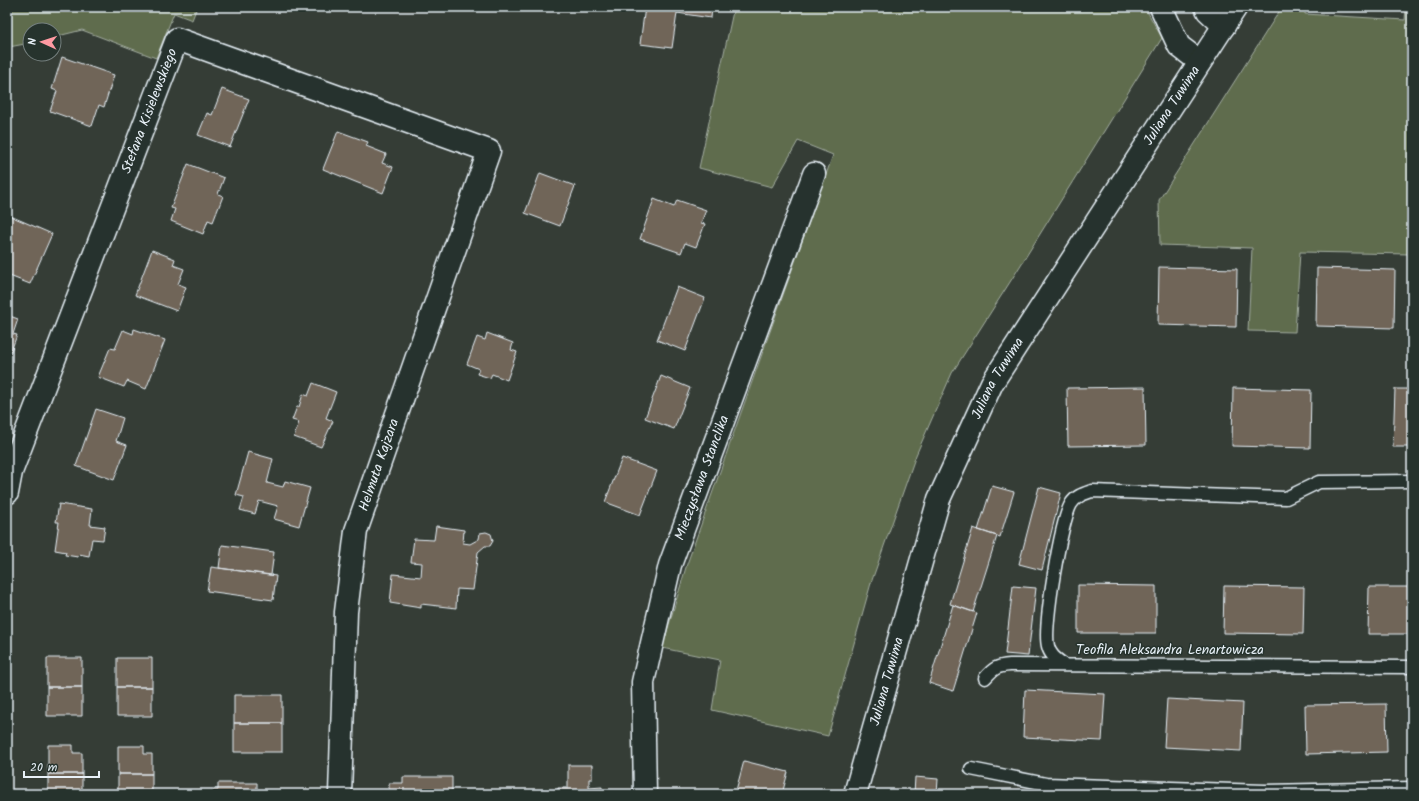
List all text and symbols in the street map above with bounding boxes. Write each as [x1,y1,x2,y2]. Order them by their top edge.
north arrow [22,22,62,62]
text: N [24,38,42,45]
street label: Stefana Kisielewskiego [115,45,183,177]
street label: Juliana Tuwima [1138,61,1206,150]
street label: Juliana Tuwima [966,333,1030,423]
street label: Mieczysława Stanclika [669,412,735,544]
street label: Helmuta Kajzara [353,416,405,514]
street label: Juliana Tuwima [864,635,910,728]
street label: Teofila Aleksandra Lenartowicza [1076,639,1264,661]
scale bar [24,753,99,779]
text: 20 m [30,758,58,777]

